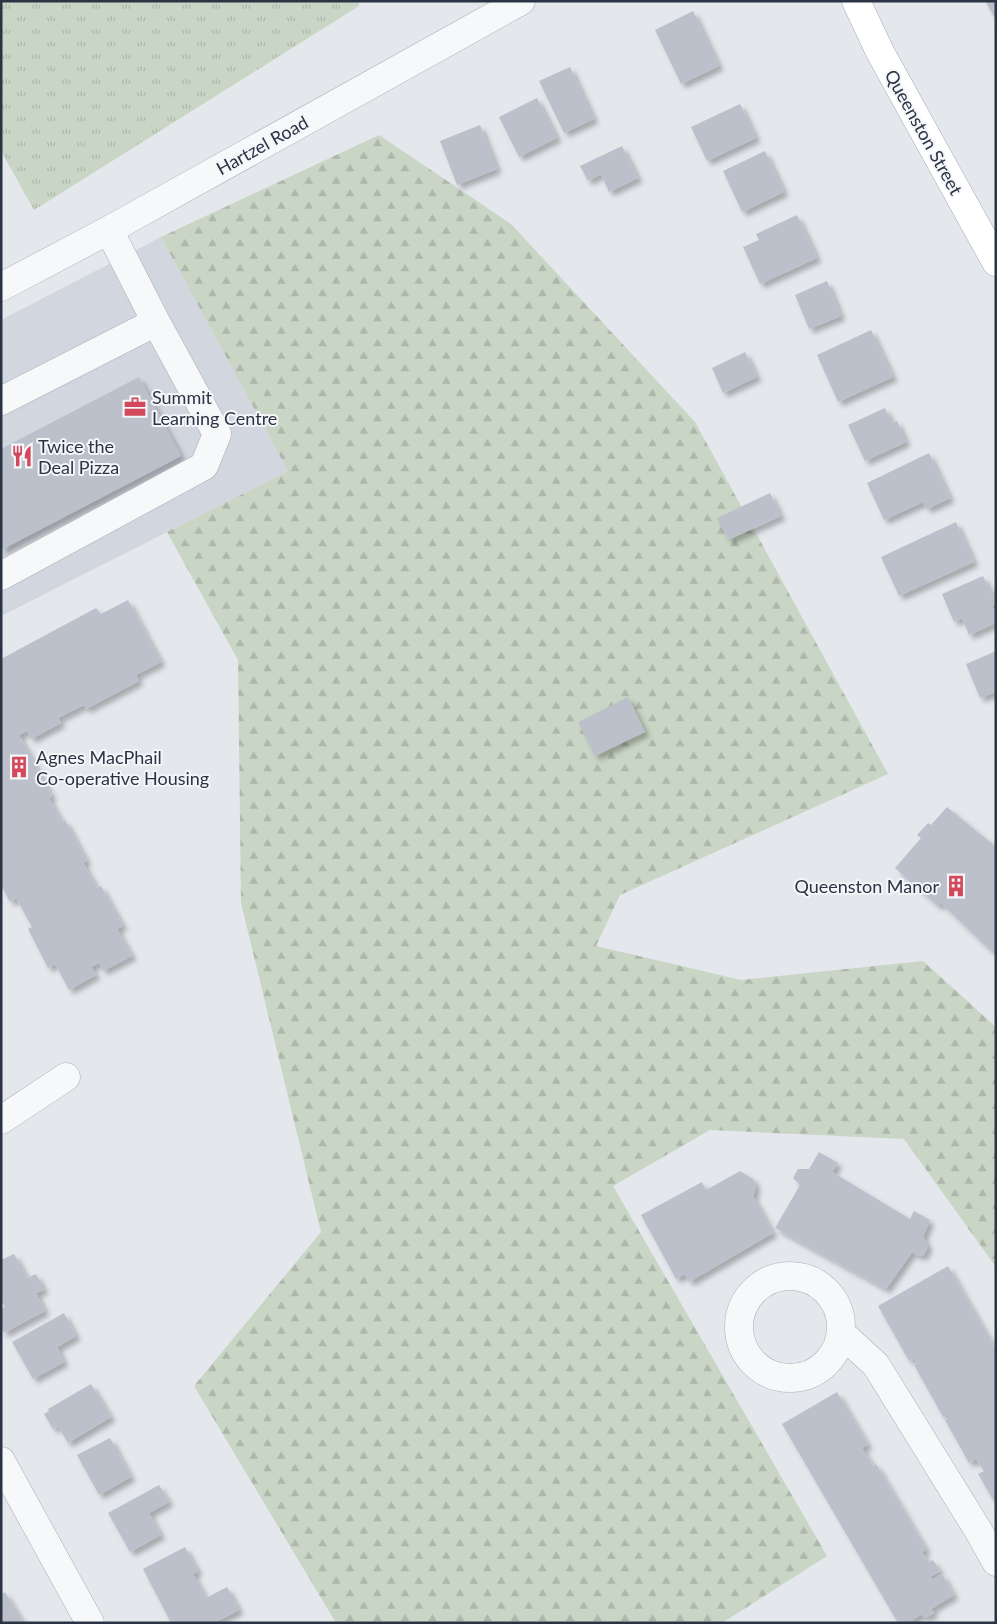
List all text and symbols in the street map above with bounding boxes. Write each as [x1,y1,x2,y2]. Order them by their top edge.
street label: Queenston Street [880,66,968,199]
street label: Hartzel Road [212,111,312,179]
place label: Summit Learning Centre [152,386,277,429]
office icon: Summit Learning Centre [122,394,148,420]
place label: Twice the Deal Pizza [38,435,119,478]
restaurant icon: Twice the Deal Pizza [9,443,35,469]
place label: Agnes MacPhail Co-operative Housing [36,746,209,789]
building icon: Agnes MacPhail Co-operative Housing [6,754,32,780]
building icon: Queenston Manor [943,873,969,899]
place label: Queenston Manor [794,875,939,897]

